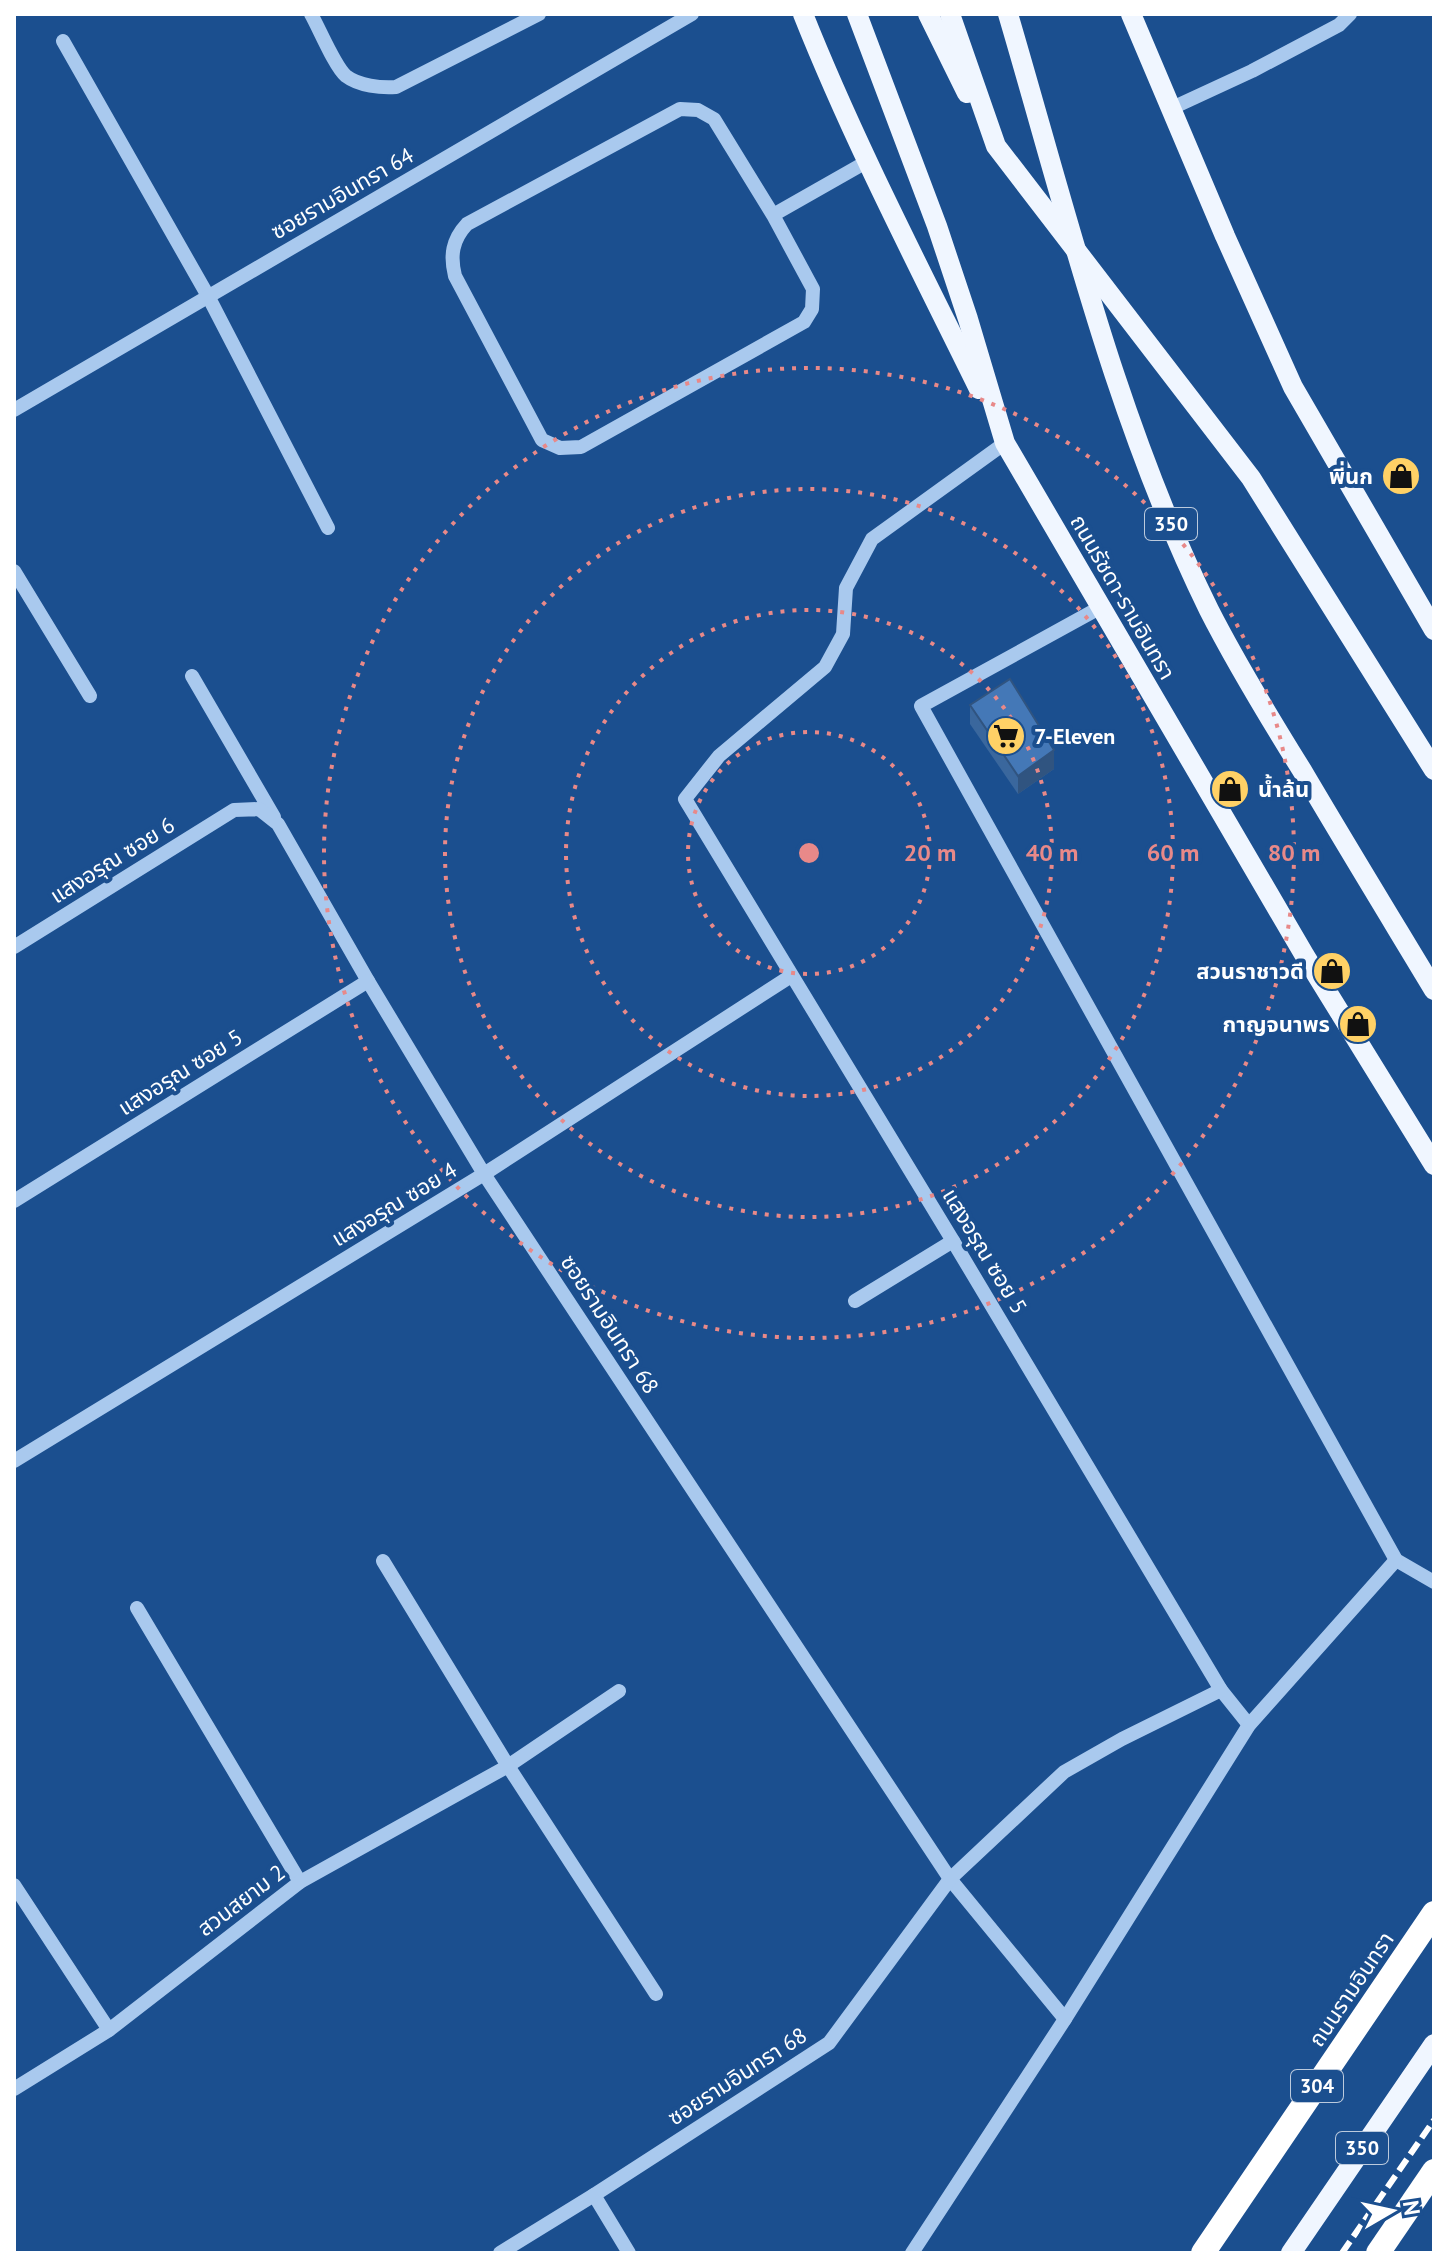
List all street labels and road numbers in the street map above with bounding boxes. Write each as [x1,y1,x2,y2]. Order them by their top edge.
street label: ซอยรามอินทรา 64 [266,141,418,245]
road number: 350 [1145,508,1197,540]
street label: ถนนรัชดา-รามอินทรา [1064,510,1182,684]
street label: แสงอรุณ ซอย 6 [44,811,180,909]
street label: แสงอรุณ ซอย 5 [112,1023,248,1121]
street label: แสงอรุณ ซอย 4 [326,1156,462,1252]
street label: แสงอรุณ ซอย 5 [937,1183,1033,1319]
street label: ซอยรามอินทรา 68 [555,1249,665,1399]
street label: สวนสยาม 2 [192,1858,290,1942]
street label: ถนนรามอินทรา [1302,1926,1400,2052]
street label: ซอยรามอินทรา 68 [662,2021,812,2131]
road number: 304 [1291,2070,1343,2102]
road number: 350 [1336,2132,1388,2164]

